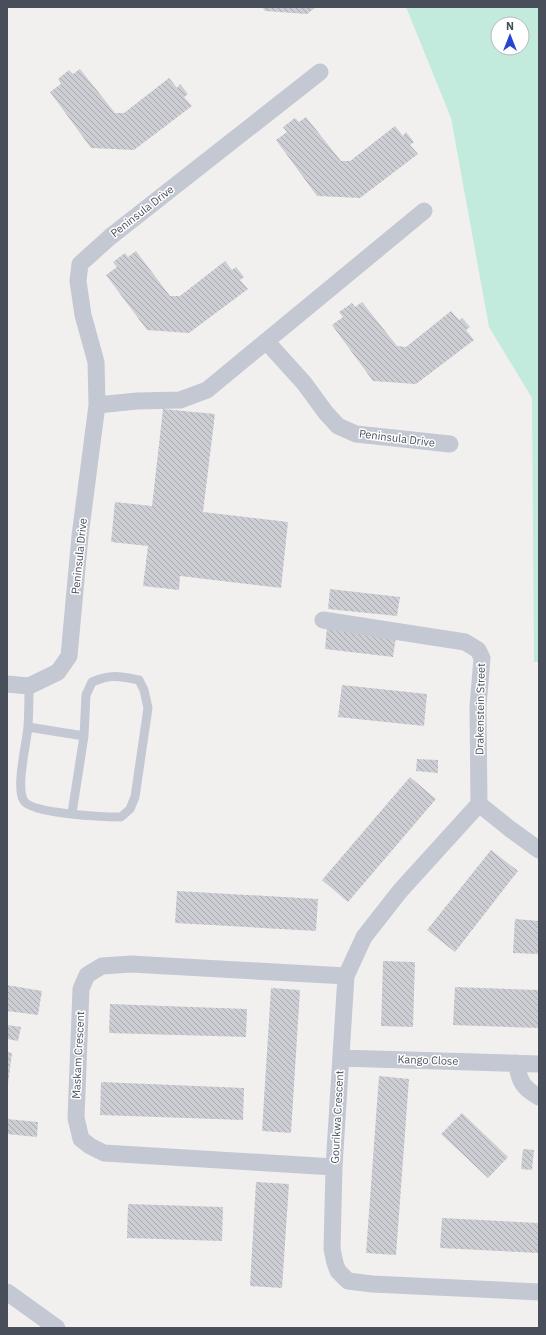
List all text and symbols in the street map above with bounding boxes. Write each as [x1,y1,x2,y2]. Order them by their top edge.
north arrow [490,16,530,56]
text: N [506,19,514,33]
street label: Peninsula Drive [108,182,176,240]
street label: Peninsula Drive [358,426,436,450]
street label: Peninsula Drive [68,517,90,595]
street label: Drakenstein Street [472,663,488,755]
street label: Maskam Crescent [69,1011,87,1099]
street label: Kango Close [397,1052,459,1068]
street label: Gourikwa Crescent [328,1070,346,1164]

